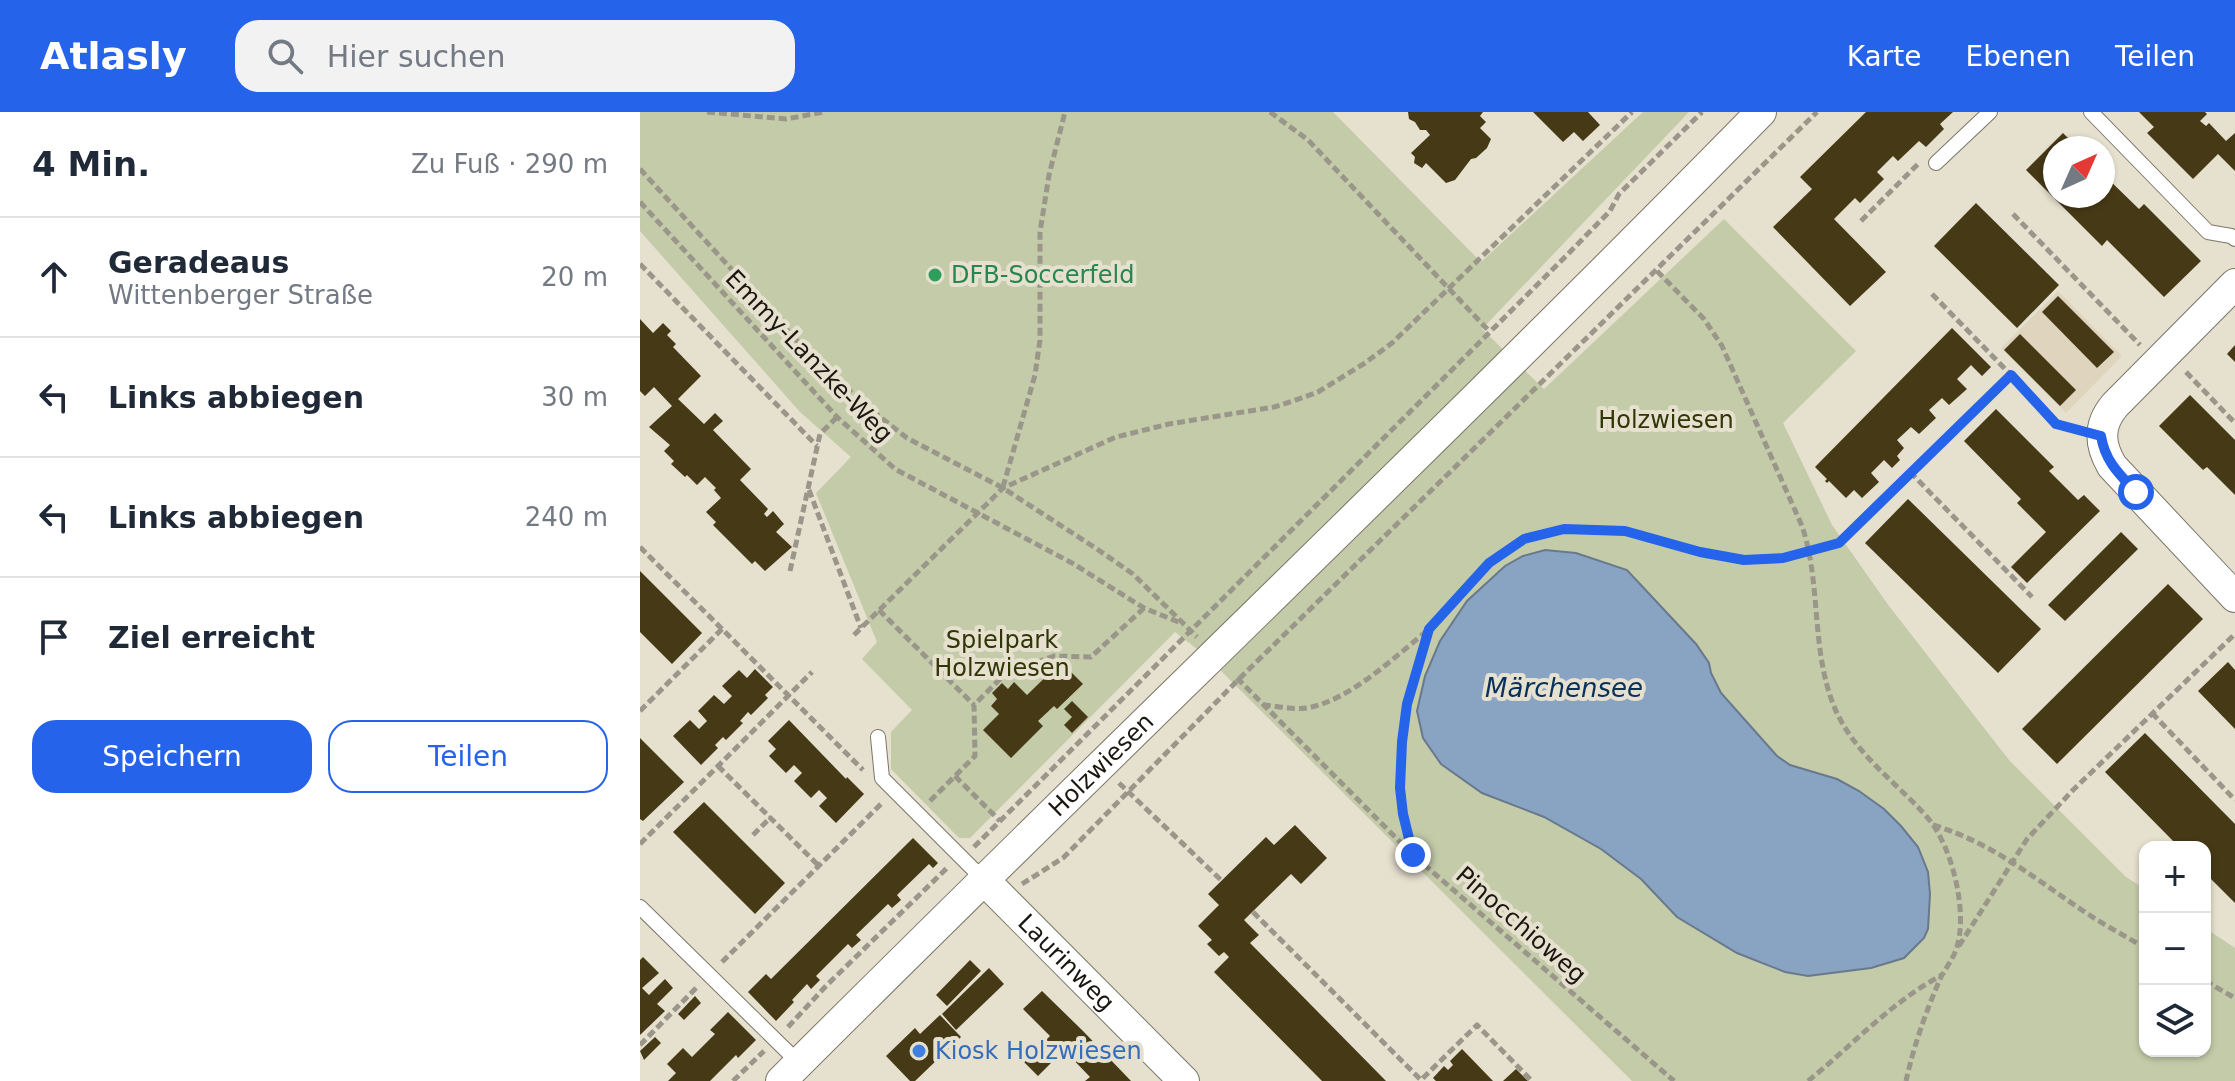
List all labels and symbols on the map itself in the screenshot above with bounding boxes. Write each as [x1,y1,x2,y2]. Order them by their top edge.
north arrow [2043,136,2115,208]
place label: DFB-Soccerfeld [951,261,1134,289]
street label: Emmy-Lanzke-Weg [720,264,898,448]
marker: DFB-Soccerfeld [926,266,944,284]
park label: Holzwiesen [1598,406,1734,434]
route start [2118,474,2154,510]
park label: Spielpark Holzwiesen [934,626,1070,682]
water label: Märchensee [1485,673,1643,703]
street label: Holzwiesen [1043,707,1159,822]
route end [1395,837,1431,873]
street label: Pinocchioweg [1450,861,1592,989]
street label: Laurinweg [1012,909,1120,1017]
place label: Kiosk Holzwiesen [935,1037,1142,1065]
marker: Kiosk Holzwiesen [910,1042,928,1060]

